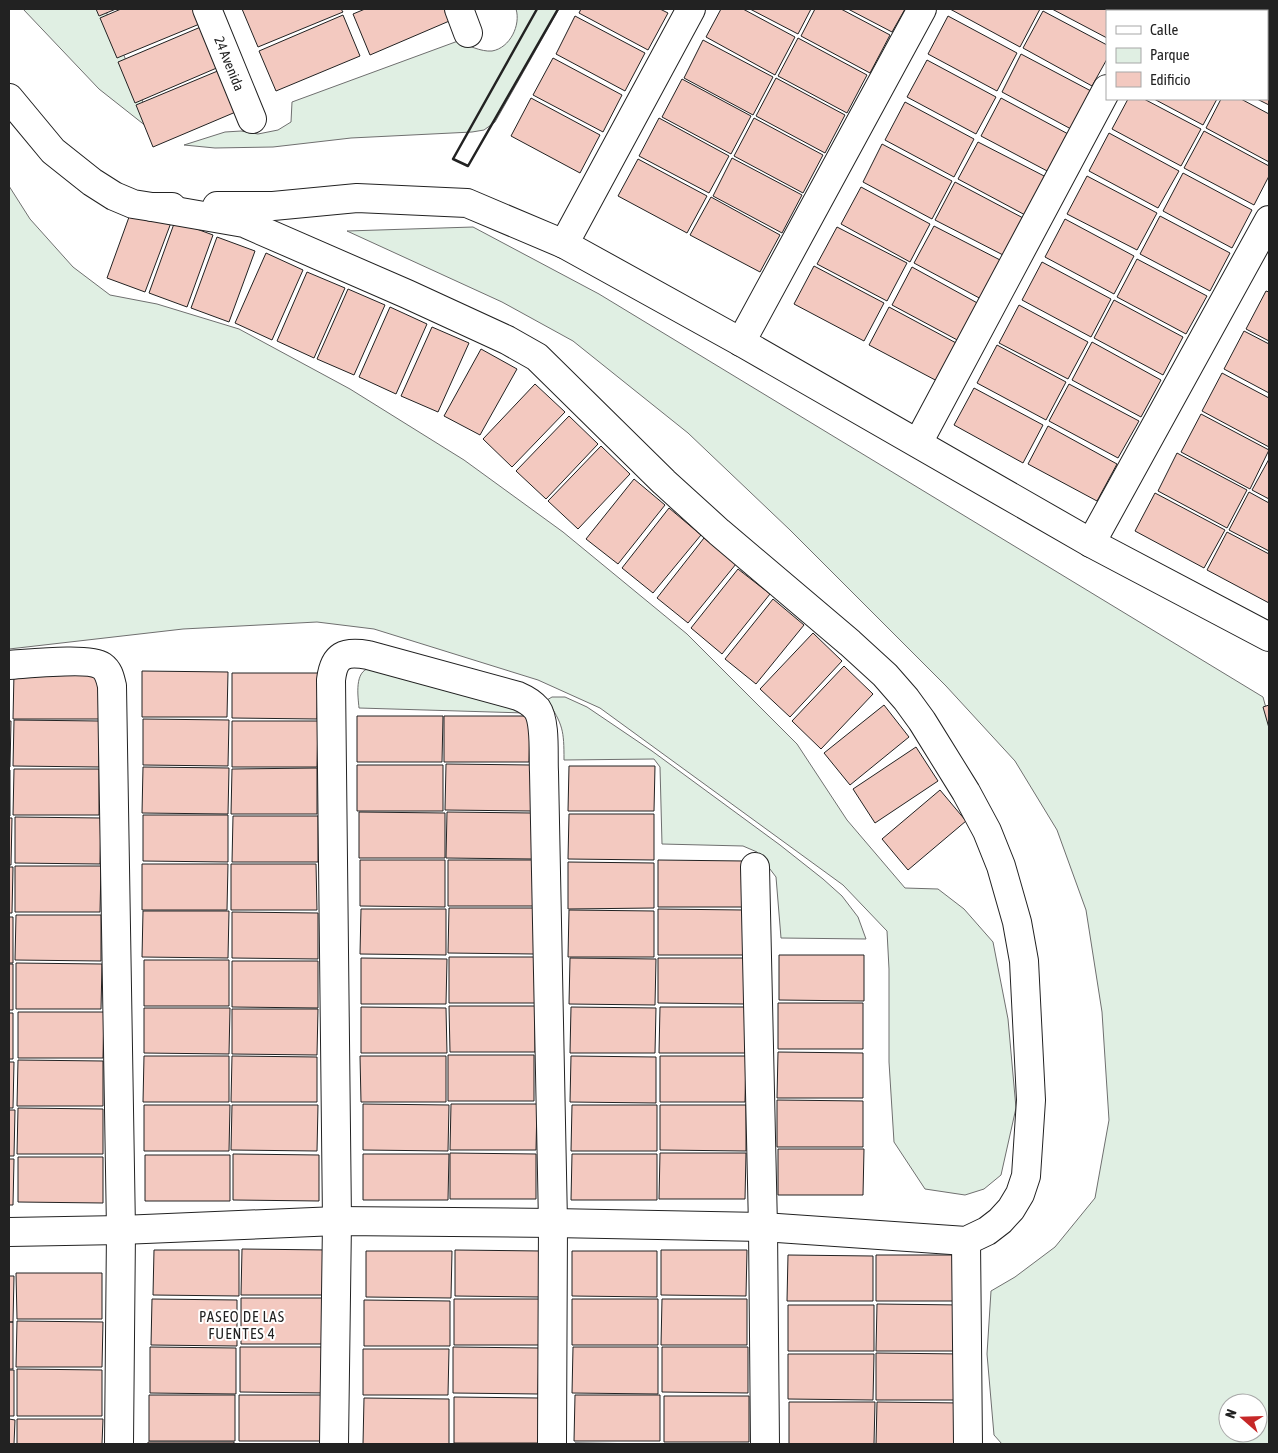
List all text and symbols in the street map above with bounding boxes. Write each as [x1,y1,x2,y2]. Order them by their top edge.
legend [1106,10,1268,100]
text: Calle [1150,21,1179,38]
street label: 24 Avenida [211,34,248,93]
text: Parque [1150,46,1190,63]
text: Edificio [1150,71,1191,88]
district label: PASEO DE LAS FUENTES 4 [199,1308,285,1342]
north arrow [1218,1393,1268,1443]
text: N [1222,1407,1240,1420]

